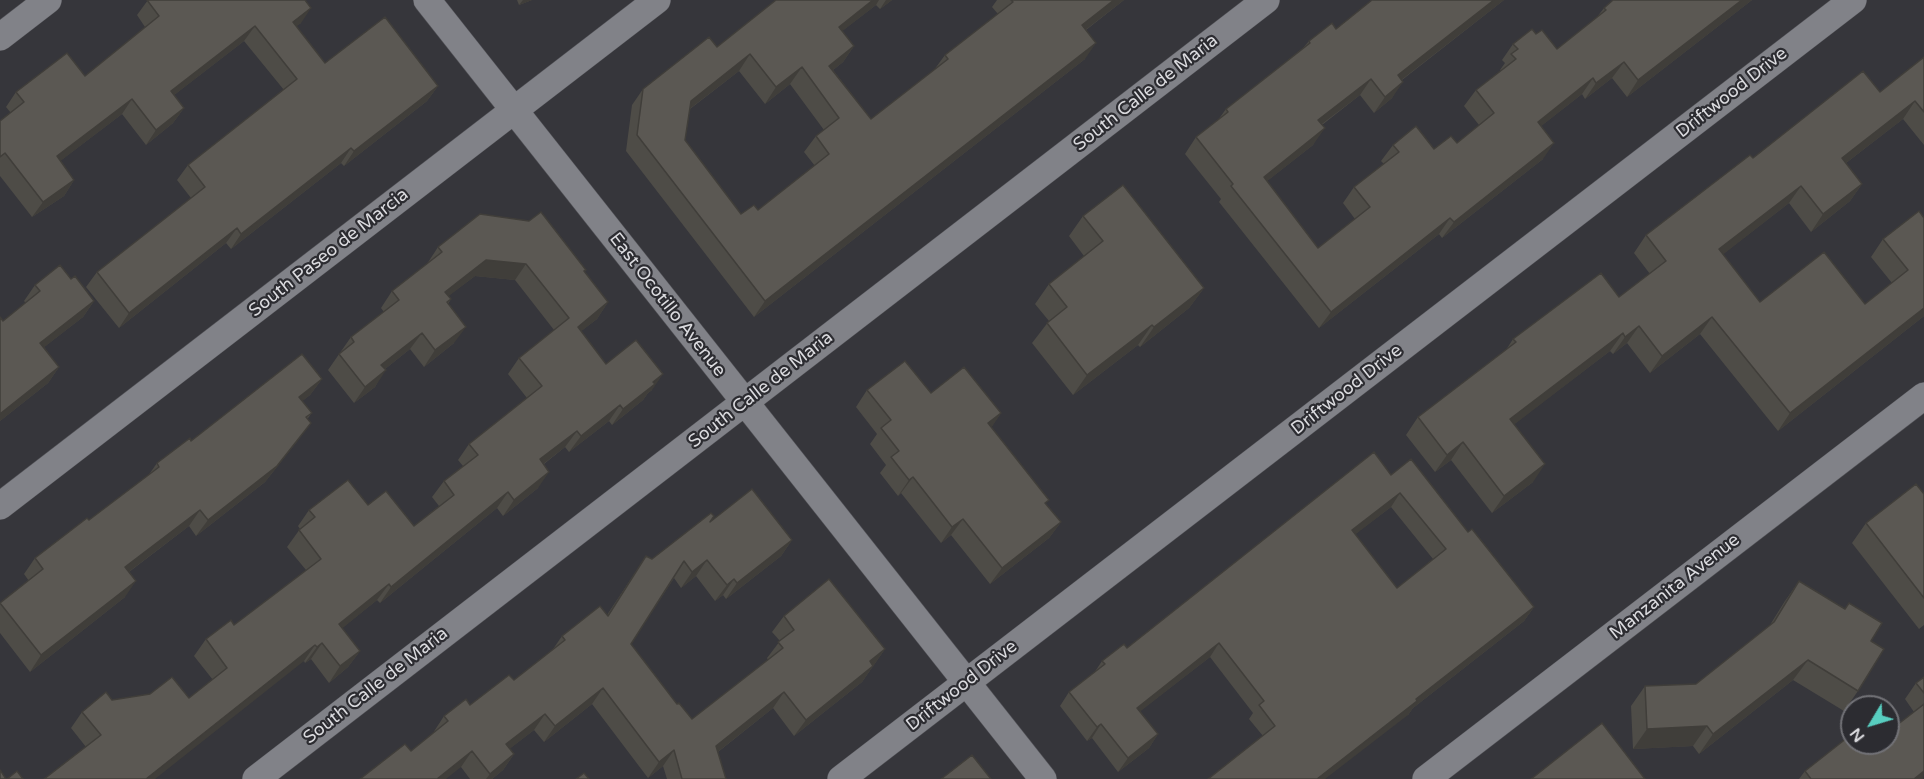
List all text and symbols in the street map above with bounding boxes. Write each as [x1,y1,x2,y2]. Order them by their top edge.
street label: South Calle de Maria [1070,30,1222,156]
street label: Driftwood Drive [1672,43,1792,143]
street label: South Paseo de Marcia [245,184,413,322]
street label: East Ocotillo Avenue [604,229,730,381]
street label: South Calle de Maria [685,327,837,453]
street label: Driftwood Drive [1287,340,1407,440]
street label: Manzanita Avenue [1606,530,1744,644]
street label: South Calle de Maria [300,623,452,749]
street label: Driftwood Drive [902,636,1022,736]
north arrow [1840,695,1900,755]
text: N [1846,724,1869,746]

